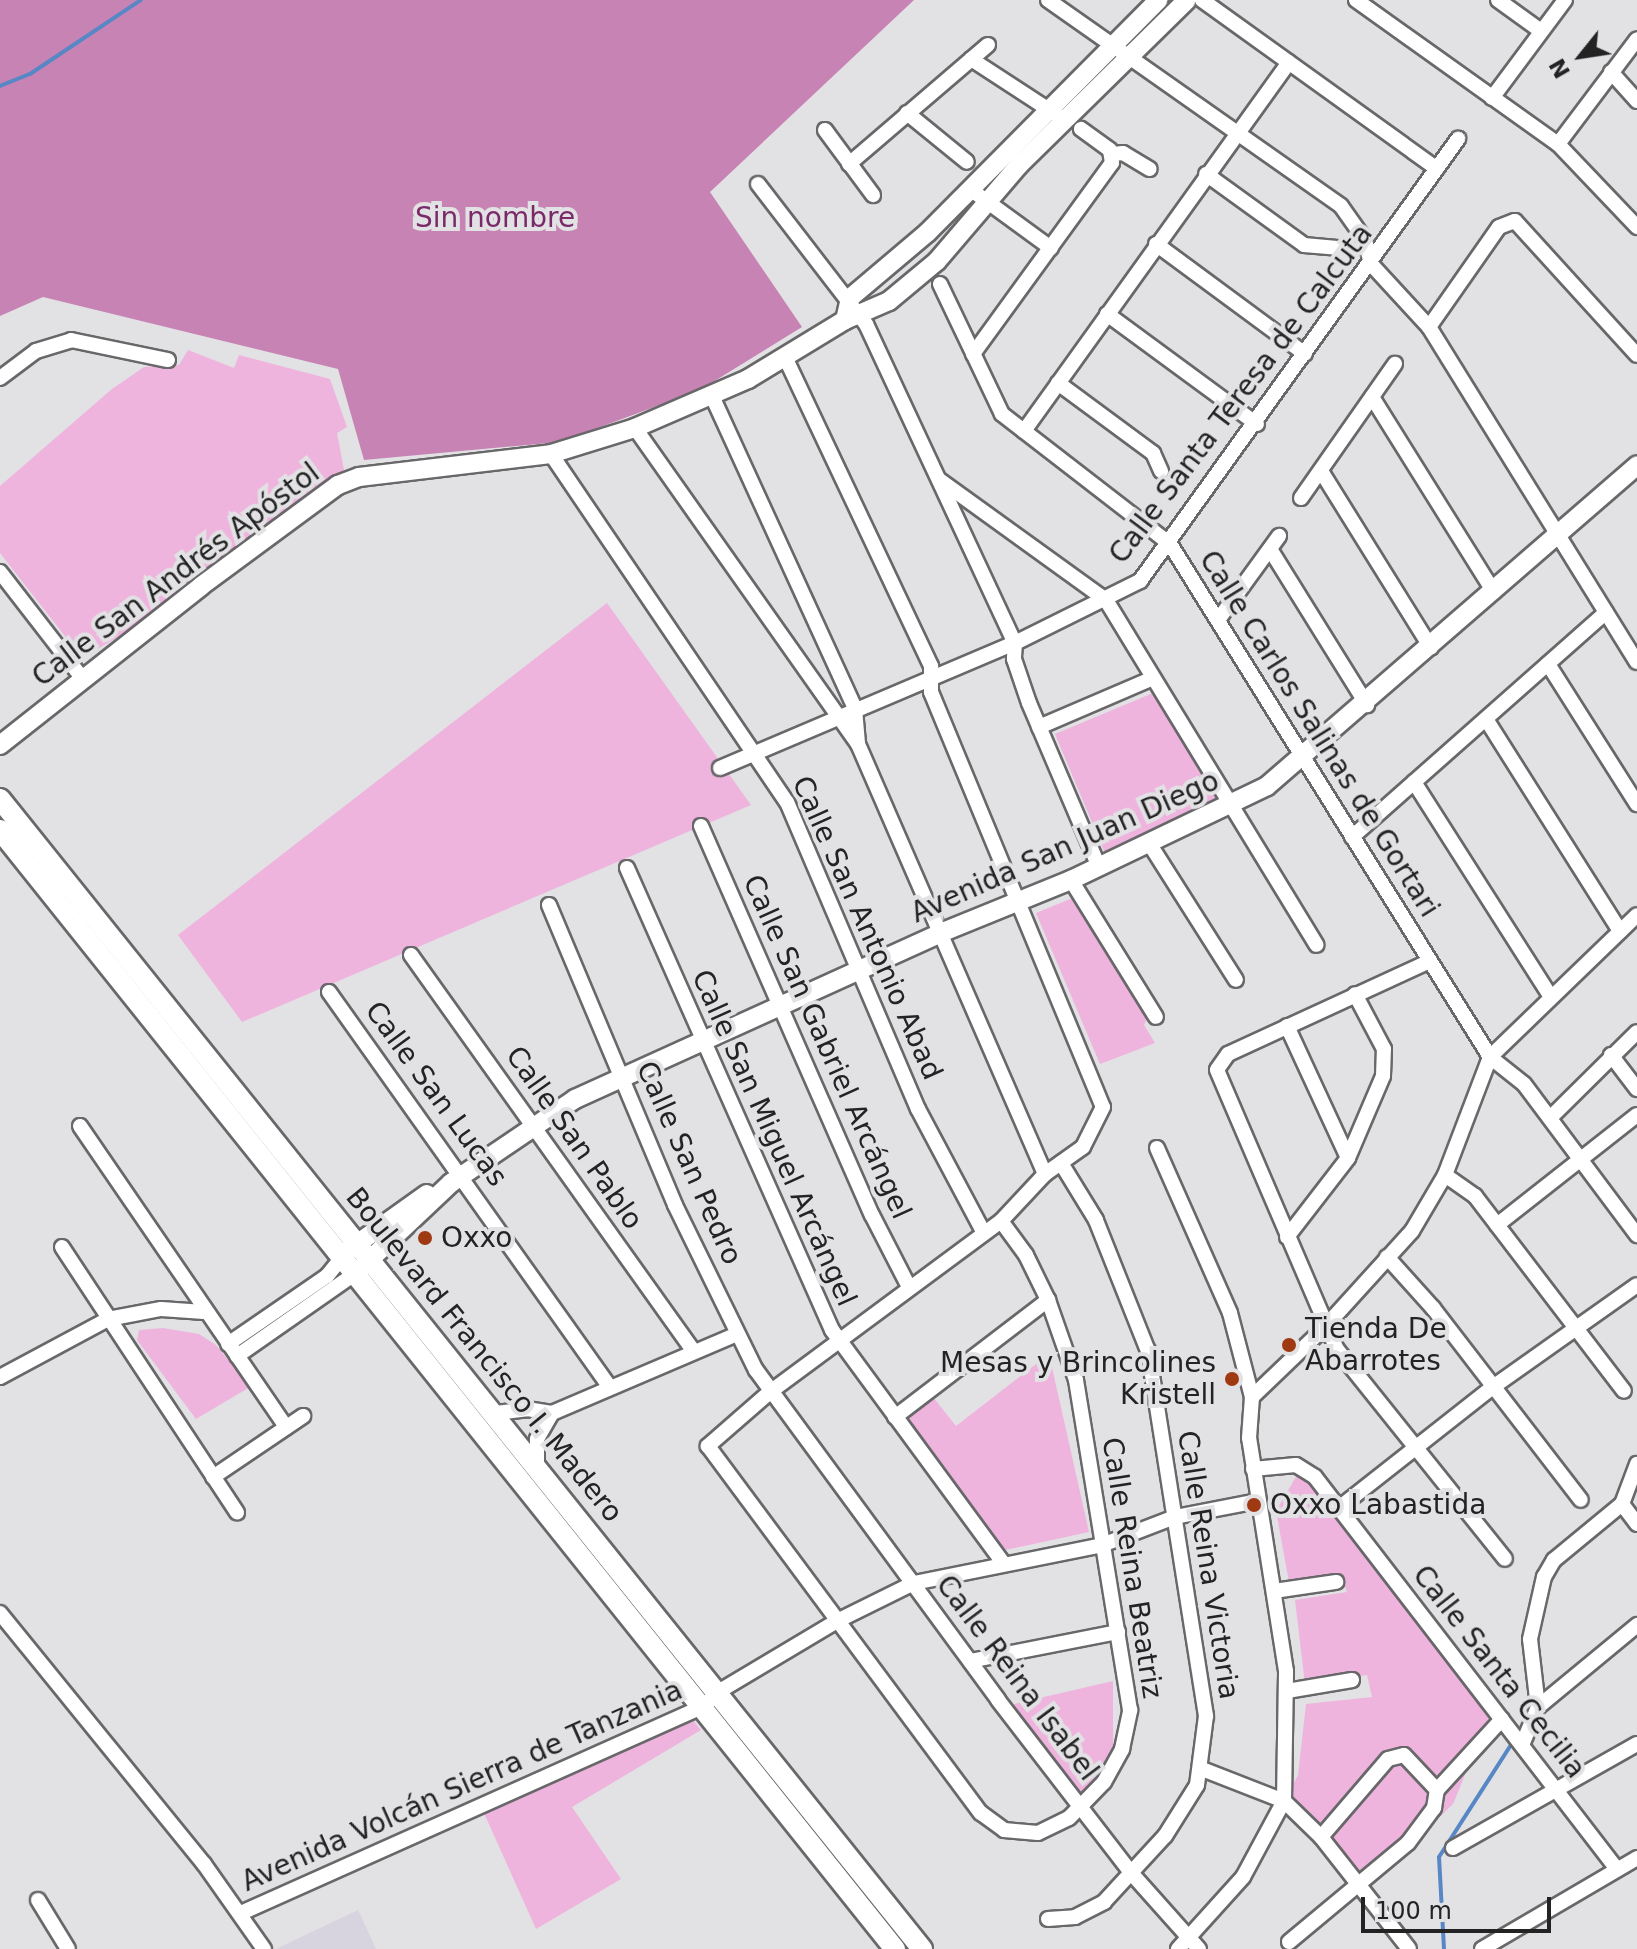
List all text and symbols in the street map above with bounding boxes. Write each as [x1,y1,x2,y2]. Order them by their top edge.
north arrow [1541,16,1621,96]
text: N [1544,54,1575,82]
park label: Sin nombre [415,201,575,235]
street label: Calle Santa Teresa de Calcuta [1102,218,1380,570]
street label: Calle San Andrés Apóstol [26,456,326,694]
street label: Calle Carlos Salinas de Gortari [1192,545,1446,923]
street label: Avenida San Juan Diego [906,764,1224,930]
street label: Calle San Antonio Abad [785,771,949,1085]
street label: Calle San Gabriel Arcángel [736,870,918,1224]
street label: Calle San Miguel Arcángel [685,965,863,1311]
street label: Calle San Lucas [358,995,514,1193]
street label: Calle San Pablo [498,1040,650,1236]
street label: Calle San Pedro [629,1056,749,1270]
street label: Boulevard Francisco I. Madero [339,1181,629,1529]
place label: Oxxo [441,1221,512,1255]
marker: Oxxo [416,1229,434,1247]
place label: Tienda De Abarrotes [1305,1312,1447,1378]
marker: Tienda De Abarrotes [1280,1336,1298,1354]
place label: Mesas y Brincolines Kristell [940,1346,1216,1412]
marker: Mesas y Brincolines Kristell [1223,1370,1241,1388]
street label: Calle Reina Victoria [1170,1428,1246,1702]
street label: Calle Reina Beatriz [1095,1435,1169,1701]
place label: Oxxo Labastida [1270,1488,1486,1522]
marker: Oxxo Labastida [1245,1496,1263,1514]
street label: Calle Santa Cecilia [1405,1559,1593,1785]
street label: Calle Reina Isabel [929,1569,1105,1787]
street label: Avenida Volcán Sierra de Tanzania [236,1673,688,1899]
scale bar [1365,1881,1555,1931]
text: 100 m [1375,1897,1452,1925]

